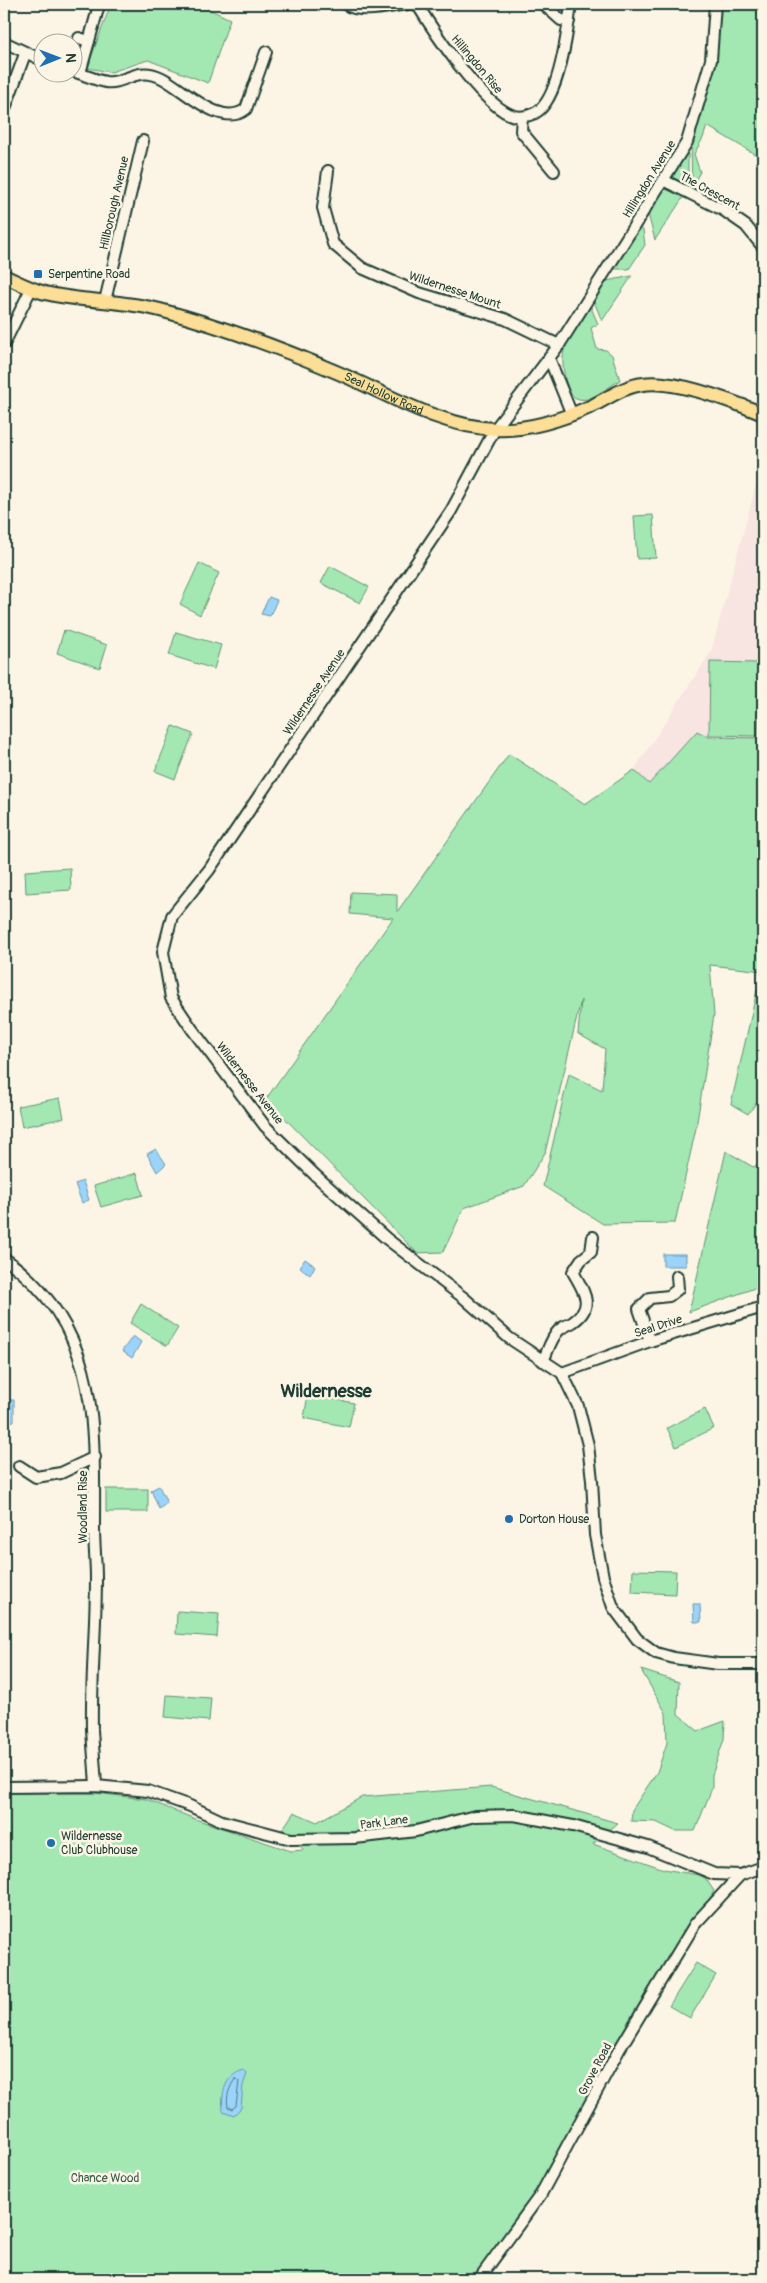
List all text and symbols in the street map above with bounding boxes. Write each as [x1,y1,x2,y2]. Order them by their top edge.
north arrow [32,32,82,82]
street label: Hillingdon Rise [448,32,506,97]
text: N [62,53,79,63]
street label: Hillingdon Avenue [620,138,679,221]
street label: Hillborough Avenue [96,155,133,251]
street label: The Crescent [677,169,743,214]
place label: Serpentine Road [48,267,130,282]
marker: Serpentine Road [32,268,44,280]
street label: Wildernesse Mount [407,269,503,312]
street label: Seal Hollow Road [341,369,426,419]
street label: Wildernesse Avenue [280,646,349,738]
street label: Wildernesse Avenue [213,1039,286,1127]
street label: Seal Drive [632,1312,684,1341]
district label: Wildernesse [280,1380,373,1403]
street label: Woodland Rise [76,1471,91,1543]
place label: Dorton House [519,1512,589,1527]
marker: Dorton House [503,1513,515,1525]
street label: Park Lane [359,1812,409,1833]
place label: Wildernesse Club Clubhouse [61,1829,137,1858]
marker: Wildernesse Club Clubhouse [45,1837,57,1849]
street label: Grove Road [575,2040,616,2098]
park label: Chance Wood [71,2171,139,2186]

